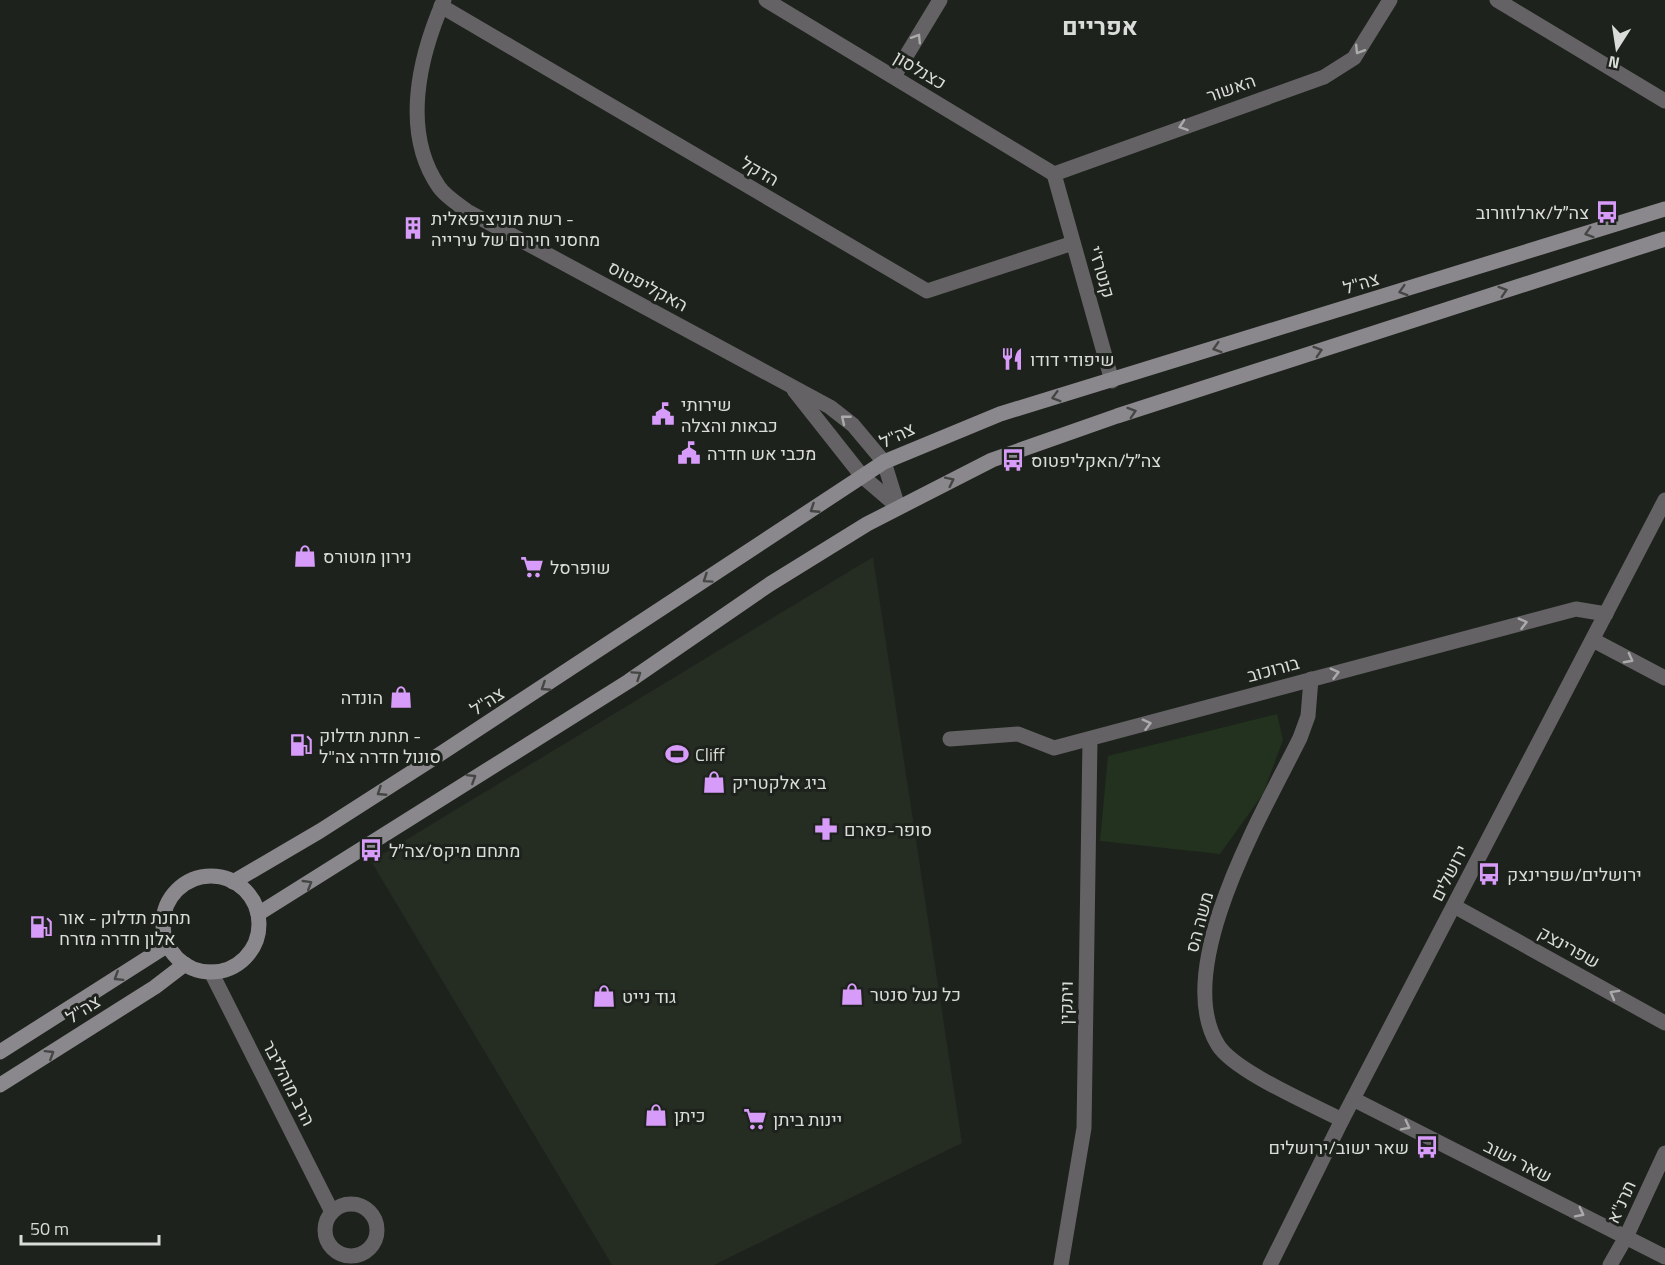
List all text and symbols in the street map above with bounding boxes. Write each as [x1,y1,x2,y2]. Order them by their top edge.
district label: אפריים [1062,8,1138,44]
north arrow [1587,18,1647,78]
one-way arrow [909,34,921,44]
street label: כצנלסון [889,44,951,96]
one-way arrow [1355,44,1367,54]
text: N [1606,50,1622,76]
street label: האשור [1203,67,1259,109]
one-way arrow [1178,118,1189,131]
street label: הדקל [736,149,784,193]
place label: צה״ל/ארלוזורוב [1476,199,1589,226]
bus stop icon: צה״ל/ארלוזורוב [1594,199,1620,225]
place label: רשת מוניציפאלית - מחסני חירום של עירייה [431,205,600,253]
building icon: רשת מוניציפאלית - מחסני חירום של עירייה [400,215,426,241]
one-way arrow [1584,226,1595,238]
street label: קנטרז'י [1082,243,1122,301]
street label: האקליפטוס [603,254,693,318]
street label: צה"ל [1340,265,1382,301]
one-way arrow [1398,284,1409,296]
one-way arrow [1497,286,1508,298]
one-way arrow [1212,341,1223,354]
restaurant icon: שיפודי דודו [999,346,1025,372]
place label: שיפודי דודו [1030,346,1114,373]
one-way arrow [1312,346,1323,359]
one-way arrow [1051,390,1062,402]
place label: שירותי כבאות והצלה [681,391,778,439]
public building icon: שירותי כבאות והצלה [650,401,676,427]
one-way arrow [1126,406,1137,419]
one-way arrow [841,415,852,426]
street label: צה"ל [875,415,919,455]
public building icon: מכבי אש חדרה [676,440,702,466]
place label: מכבי אש חדרה [707,440,817,467]
bus stop icon: צה״ל/האקליפטוס [1000,447,1026,473]
place label: צה״ל/האקליפטוס [1031,447,1161,474]
one-way arrow [944,476,955,488]
one-way arrow [810,502,821,513]
shop icon: נירון מוטורס [292,543,318,569]
place label: נירון מוטורס [323,543,412,570]
supermarket icon: שופרסל [519,554,545,580]
place label: שופרסל [550,554,610,581]
one-way arrow [703,572,714,583]
one-way arrow [1518,618,1528,630]
street label: בורוכוב [1244,649,1303,689]
one-way arrow [1623,652,1633,663]
one-way arrow [1330,667,1340,680]
one-way arrow [631,671,642,682]
one-way arrow [540,679,551,690]
street label: צה"ל [464,680,510,722]
place label: הונדה [341,684,383,711]
shop icon: הונדה [388,684,414,710]
one-way arrow [1141,719,1152,731]
place label: תחנת תדלוק - סונול חדרה צה"ל [319,722,441,770]
fuel station icon: תחנת תדלוק - סונול חדרה צה"ל [288,732,314,758]
sports icon: Cliff [664,741,690,767]
place label: Cliff [695,741,725,768]
shop icon: ביג אלקטריק [701,769,727,795]
place label: ביג אלקטריק [732,769,827,796]
one-way arrow [466,774,476,786]
one-way arrow [377,785,387,797]
pharmacy icon: סופר-פארם [813,816,839,842]
place label: סופר-פארם [844,816,932,843]
bus stop icon: מתחם מיקס/צה״ל [358,837,384,863]
place label: מתחם מיקס/צה״ל [389,837,520,864]
street label: ירושלים [1423,840,1475,906]
bus stop icon: ירושלים/שפרינצק [1476,861,1502,887]
place label: ירושלים/שפרינצק [1507,861,1642,888]
one-way arrow [302,880,312,891]
street label: משה הס [1178,888,1220,956]
place label: תחנת תדלוק - אור אלון חדרה מזרח [59,904,191,952]
fuel station icon: תחנת תדלוק - אור אלון חדרה מזרח [28,914,54,940]
street label: שפרינצק [1533,919,1605,975]
one-way arrow [114,969,125,980]
shop icon: כל נעל סנטר [839,981,865,1007]
place label: כל נעל סנטר [870,981,961,1008]
street label: ויתקין [1052,981,1080,1025]
shop icon: גוד נייט [591,983,617,1009]
place label: גוד נייט [622,983,676,1010]
street label: צה"ל [60,988,106,1030]
one-way arrow [1610,990,1620,1001]
street label: הרב מוהליבר [256,1035,322,1131]
one-way arrow [43,1050,54,1061]
shop icon: כיתן [643,1102,669,1128]
place label: כיתן [674,1102,706,1129]
supermarket icon: יינות ביתן [742,1106,768,1132]
place label: יינות ביתן [773,1106,842,1133]
one-way arrow [1399,1118,1410,1130]
street label: שאר ישוב [1479,1132,1557,1190]
place label: שאר ישוב/ירושלים [1268,1134,1409,1161]
bus stop icon: שאר ישוב/ירושלים [1414,1134,1440,1160]
street label: תרנ"א [1599,1176,1643,1228]
one-way arrow [1574,1206,1585,1218]
scale bar [21,1208,159,1246]
text: 50 m [30,1215,69,1242]

